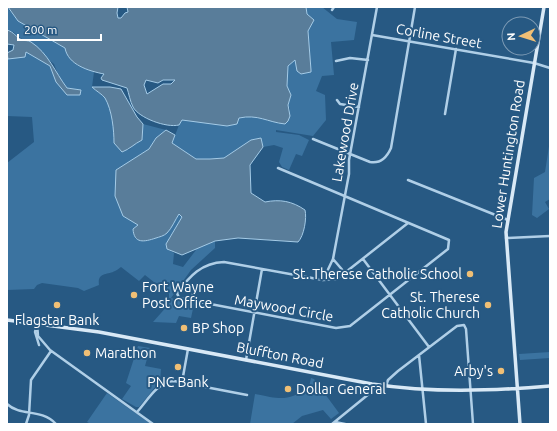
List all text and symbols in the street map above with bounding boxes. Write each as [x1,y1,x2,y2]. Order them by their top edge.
scale bar [18,16,101,42]
north arrow [501,16,541,56]
street label: Corline Street [395,21,484,52]
text: 200 m [24,23,57,36]
text: N [505,32,517,41]
street label: Lower Huntington Road [488,79,528,229]
street label: Lakewood Drive [328,81,362,183]
place label: St. Therese Catholic School [293,266,462,282]
marker: St. Therese Catholic School [465,269,475,279]
place label: Fort Wayne Post Office [142,279,214,311]
place label: St. Therese Catholic Church [381,289,480,321]
marker: Fort Wayne Post Office [129,290,139,300]
street label: Maywood Circle [233,291,335,325]
marker: Flagstar Bank [52,300,62,310]
marker: St. Therese Catholic Church [483,300,493,310]
place label: Flagstar Bank [15,312,99,328]
place label: BP Shop [192,320,244,336]
marker: BP Shop [179,323,189,333]
street label: Bluffton Road [235,339,325,371]
place label: Marathon [95,345,157,361]
marker: Marathon [82,348,92,358]
marker: PNC Bank [173,362,183,372]
place label: Arby's [454,363,493,379]
marker: Arby's [496,366,506,376]
place label: PNC Bank [147,374,209,390]
place label: Dollar General [296,381,386,397]
marker: Dollar General [283,384,293,394]

